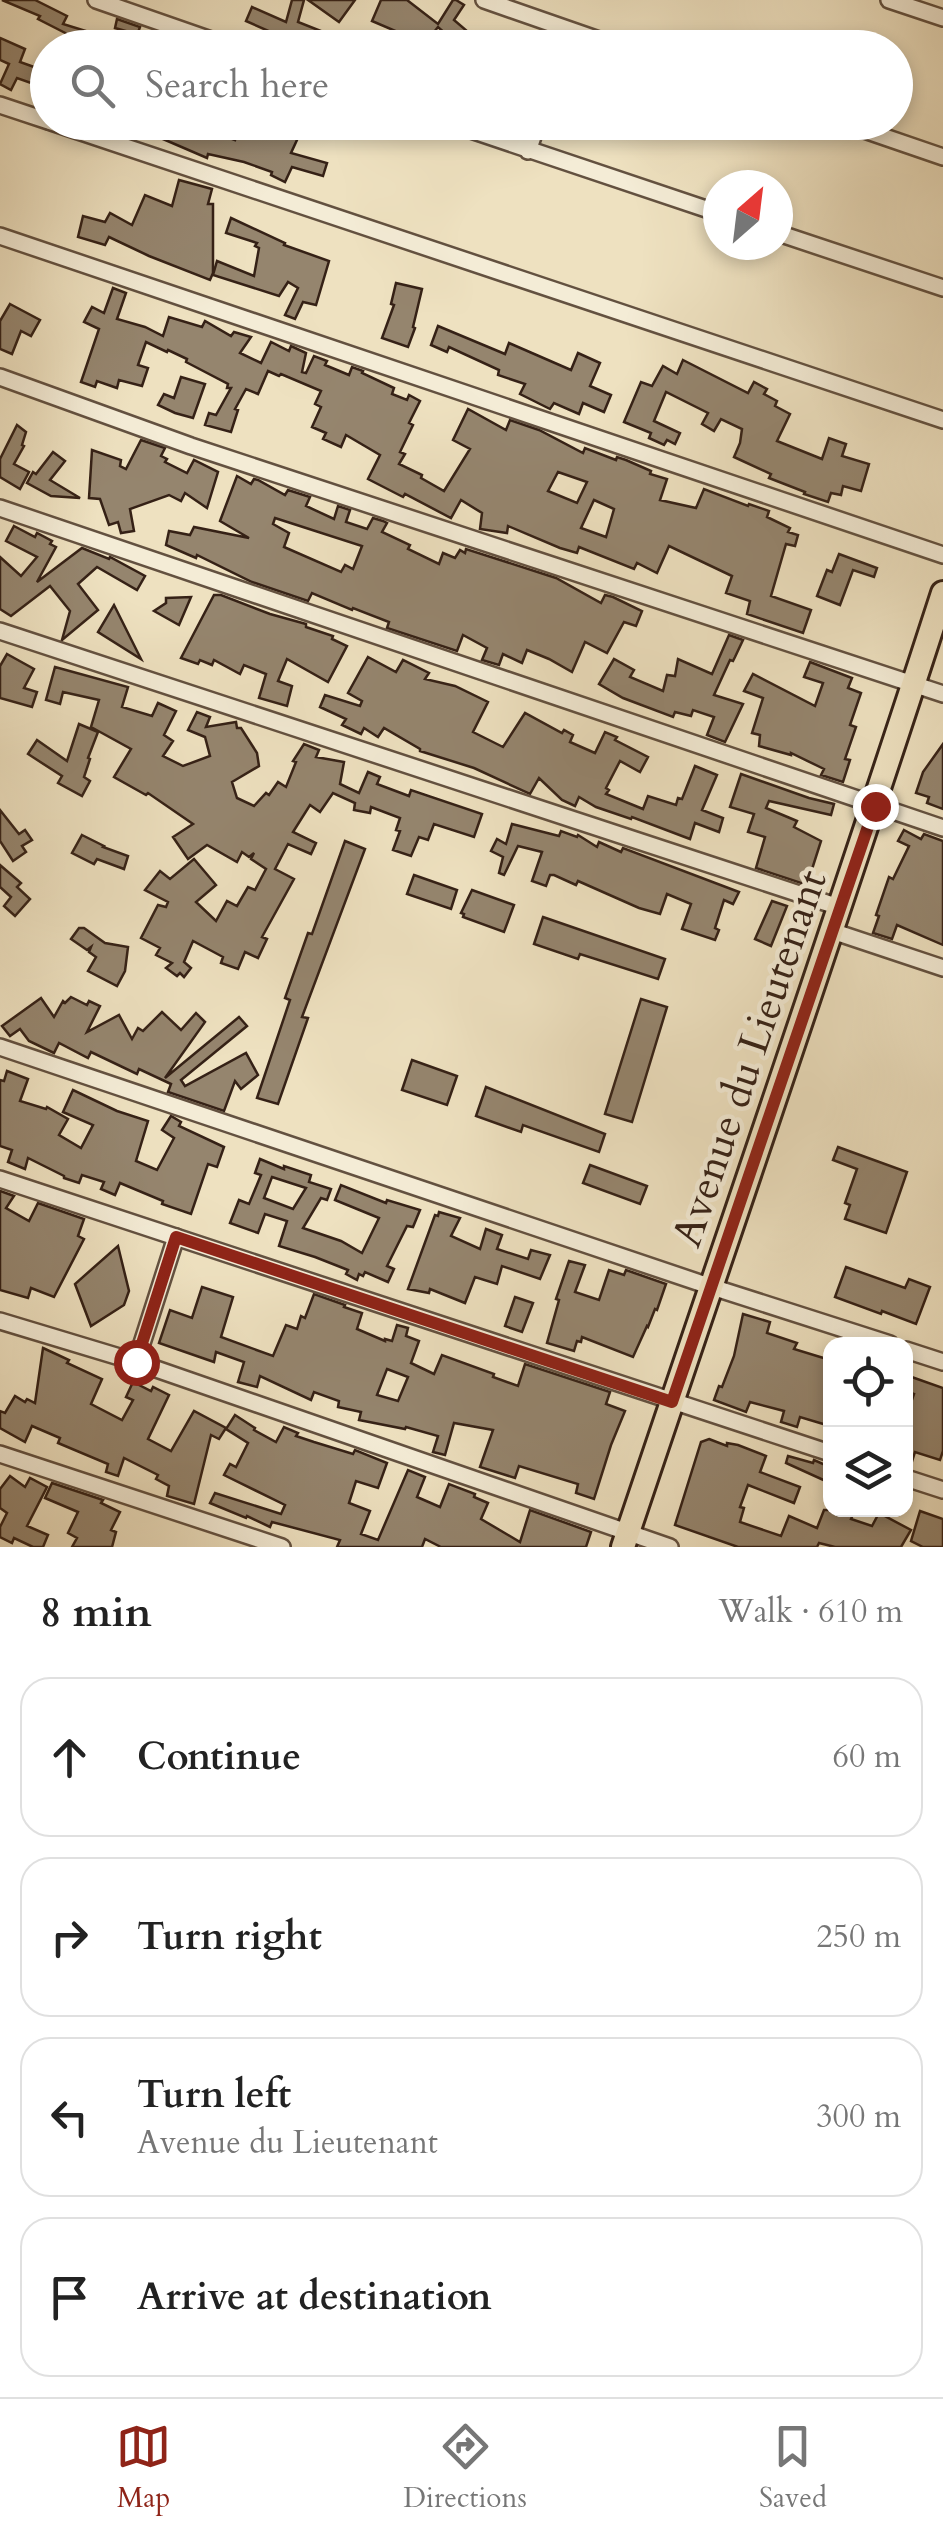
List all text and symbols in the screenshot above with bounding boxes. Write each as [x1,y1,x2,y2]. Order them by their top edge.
search box [30,30,913,140]
icon: search [65,58,120,113]
text: Search here [145,59,329,111]
north arrow [703,170,793,260]
route end [853,784,899,830]
street label: Avenue du Lieutenant [658,862,841,1255]
map controls [823,1337,913,1517]
button: locate [823,1337,913,1427]
route start [114,1340,160,1386]
button: layers [823,1427,913,1517]
text: 8 min [40,1584,152,1641]
text: Walk · 610 m [718,1590,903,1634]
icon: ahead [42,1730,97,1785]
text: Continue [137,1731,301,1783]
text: 60 m [833,1735,901,1779]
icon: right [42,1910,97,1965]
text: Turn right [137,1911,322,1963]
text: 250 m [816,1915,901,1959]
text: Turn left [137,2069,291,2121]
icon: left [42,2090,97,2145]
text: 300 m [816,2095,901,2139]
text: Avenue du Lieutenant [137,2121,438,2165]
icon: arrive [42,2270,97,2325]
text: Arrive at destination [137,2271,492,2323]
tab: Map [116,2419,171,2517]
tab: Directions [403,2419,527,2517]
tab: Saved [759,2419,827,2517]

